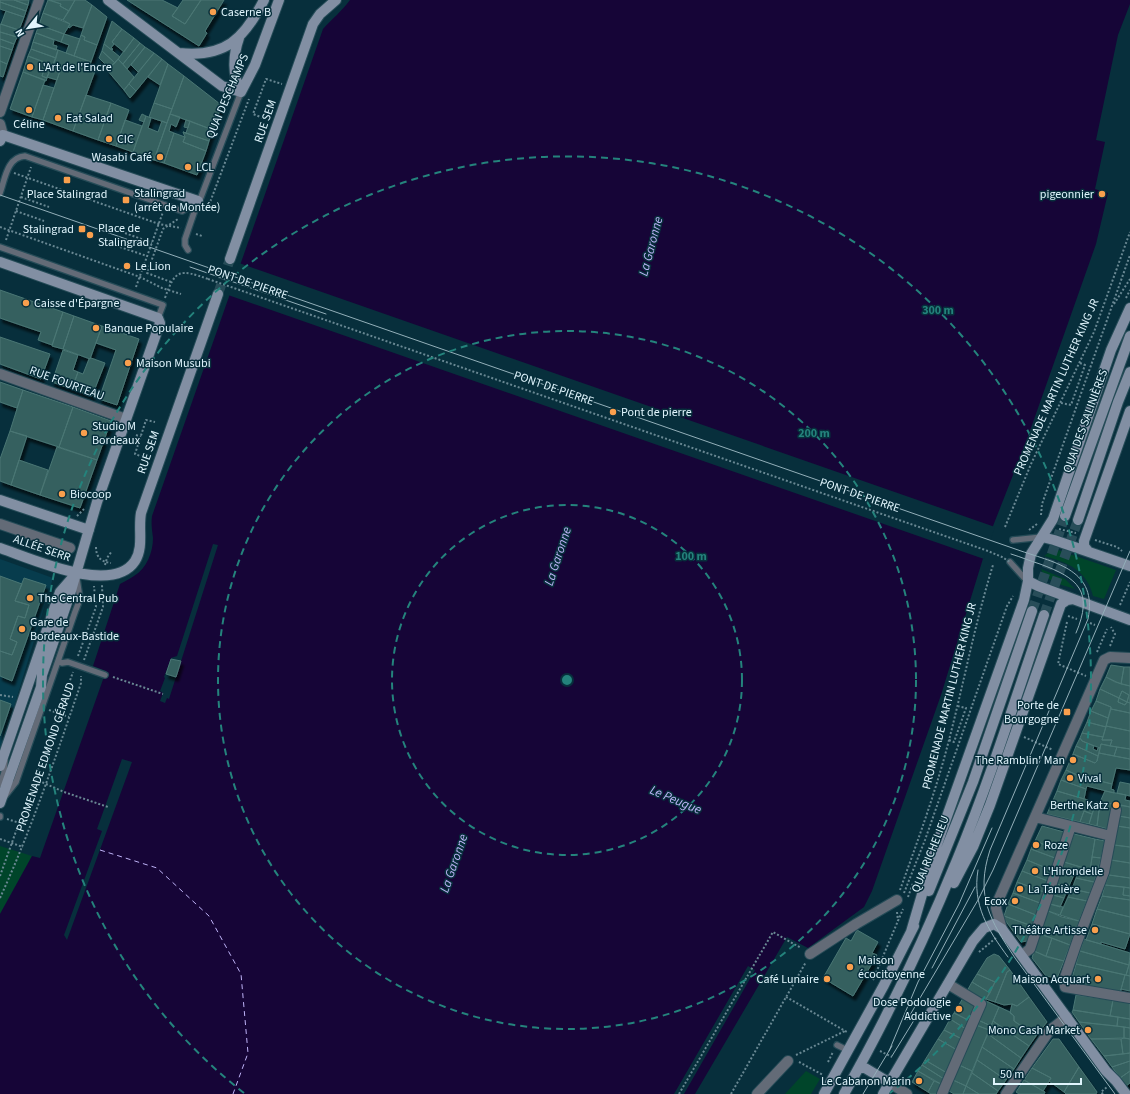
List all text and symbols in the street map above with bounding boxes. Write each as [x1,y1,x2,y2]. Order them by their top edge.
place label: Caserne B [221,4,271,21]
marker: Caserne B [208,7,218,17]
north arrow [8,8,48,48]
text: N [11,26,28,40]
street label: QUAI DESCHAMPS [202,51,253,141]
place label: L'Art de l'Encre [38,59,112,76]
marker: L'Art de l'Encre [25,62,35,72]
street label: RUE SEM [250,97,281,145]
marker: Céline [24,105,34,115]
place label: Eat Salad [66,110,113,127]
marker: Eat Salad [53,113,63,123]
place label: Céline [13,116,45,133]
place label: CIC [117,131,134,148]
marker: CIC [104,134,114,144]
place label: Wasabi Café [91,149,152,166]
marker: Wasabi Café [155,152,165,162]
place label: LCL [196,159,214,176]
marker: LCL [183,162,193,172]
marker: Place Stalingrad [62,175,72,185]
place label: Stalingrad (arrêt de Montée) [134,185,220,216]
place label: Place Stalingrad [27,186,107,203]
place label: pigeonnier [1040,186,1095,203]
marker: pigeonnier [1097,189,1107,199]
marker: Stalingrad (arrêt de Montée) [121,195,131,205]
water label: La Garonne [634,215,668,278]
place label: Place de Stalingrad [98,220,149,251]
place label: Stalingrad [23,221,74,238]
marker: Stalingrad [77,224,87,234]
marker: Place de Stalingrad [85,230,95,240]
place label: Le Lion [135,258,171,275]
marker: Le Lion [122,261,132,271]
street label: PONT DE PIERRE [205,261,290,304]
place label: Caisse d'Épargne [34,295,119,312]
street label: PROMENADE MARTIN LUTHER KING JR [1010,296,1103,478]
marker: Caisse d'Épargne [21,298,31,308]
text: 300 m [922,302,954,319]
place label: Banque Populaire [104,320,194,337]
marker: Banque Populaire [91,323,101,333]
place label: Maison Musubi [136,355,211,372]
marker: Maison Musubi [123,358,133,368]
street label: RUE FOURTEAU [27,362,107,405]
street label: PONT DE PIERRE [511,367,596,410]
street label: QUAI DES SALINIÈRES [1059,367,1112,475]
place label: Pont de pierre [621,404,692,421]
marker: Pont de pierre [608,407,618,417]
place label: Studio M Bordeaux [92,418,141,449]
text: 200 m [798,425,830,442]
marker: Studio M Bordeaux [79,428,89,438]
street label: RUE SEM [133,428,164,476]
street label: PONT DE PIERRE [817,474,902,517]
place label: Biocoop [70,486,112,503]
marker: Biocoop [57,489,67,499]
water label: La Garonne [540,525,576,588]
street label: ALLÉE SERR [11,531,73,566]
text: 100 m [675,548,707,565]
place label: The Central Pub [38,590,118,607]
marker: The Central Pub [25,593,35,603]
street label: PROMENADE MARTIN LUTHER KING JR [918,601,981,791]
place label: Gare de Bordeaux-Bastide [30,614,119,645]
marker: Gare de Bordeaux-Bastide [17,624,27,634]
centre of rings [560,673,574,687]
street label: PROMENADE EDMOND GÉRAUD [12,680,79,834]
place label: Porte de Bourgogne [1004,697,1059,728]
marker: Porte de Bourgogne [1062,707,1072,717]
place label: The Ramblin' Man [975,752,1065,769]
marker: The Ramblin' Man [1068,755,1078,765]
place label: Vival [1078,770,1102,787]
marker: Vival [1065,773,1075,783]
water label: Le Peugue [647,781,704,819]
place label: Berthe Katz [1050,797,1108,814]
marker: Berthe Katz [1111,800,1121,810]
street label: QUAI RICHELIEU [907,813,954,895]
water label: La Garonne [436,832,472,895]
place label: Roze [1044,837,1068,854]
marker: Roze [1031,840,1041,850]
place label: L'Hirondelle [1043,863,1103,880]
marker: L'Hirondelle [1030,866,1040,876]
place label: La Tanière [1028,881,1079,898]
marker: La Tanière [1015,884,1025,894]
place label: Ecox [984,893,1008,910]
marker: Ecox [1010,896,1020,906]
place label: Théâtre Artisse [1012,922,1087,939]
marker: Théâtre Artisse [1090,925,1100,935]
place label: Maison écocitoyenne [858,952,925,983]
marker: Maison écocitoyenne [845,962,855,972]
place label: Café Lunaire [757,971,819,988]
place label: Maison Acquart [1013,971,1090,988]
marker: Café Lunaire [822,974,832,984]
marker: Maison Acquart [1093,974,1103,984]
place label: Dose Podologie Addictive [873,994,951,1025]
marker: Dose Podologie Addictive [954,1004,964,1014]
place label: Mono Cash Market [988,1022,1080,1039]
marker: Mono Cash Market [1083,1025,1093,1035]
scale bar [994,1060,1081,1086]
text: 50 m [1000,1066,1024,1083]
place label: Le Cabanon Marin [821,1073,911,1090]
marker: Le Cabanon Marin [914,1076,924,1086]

